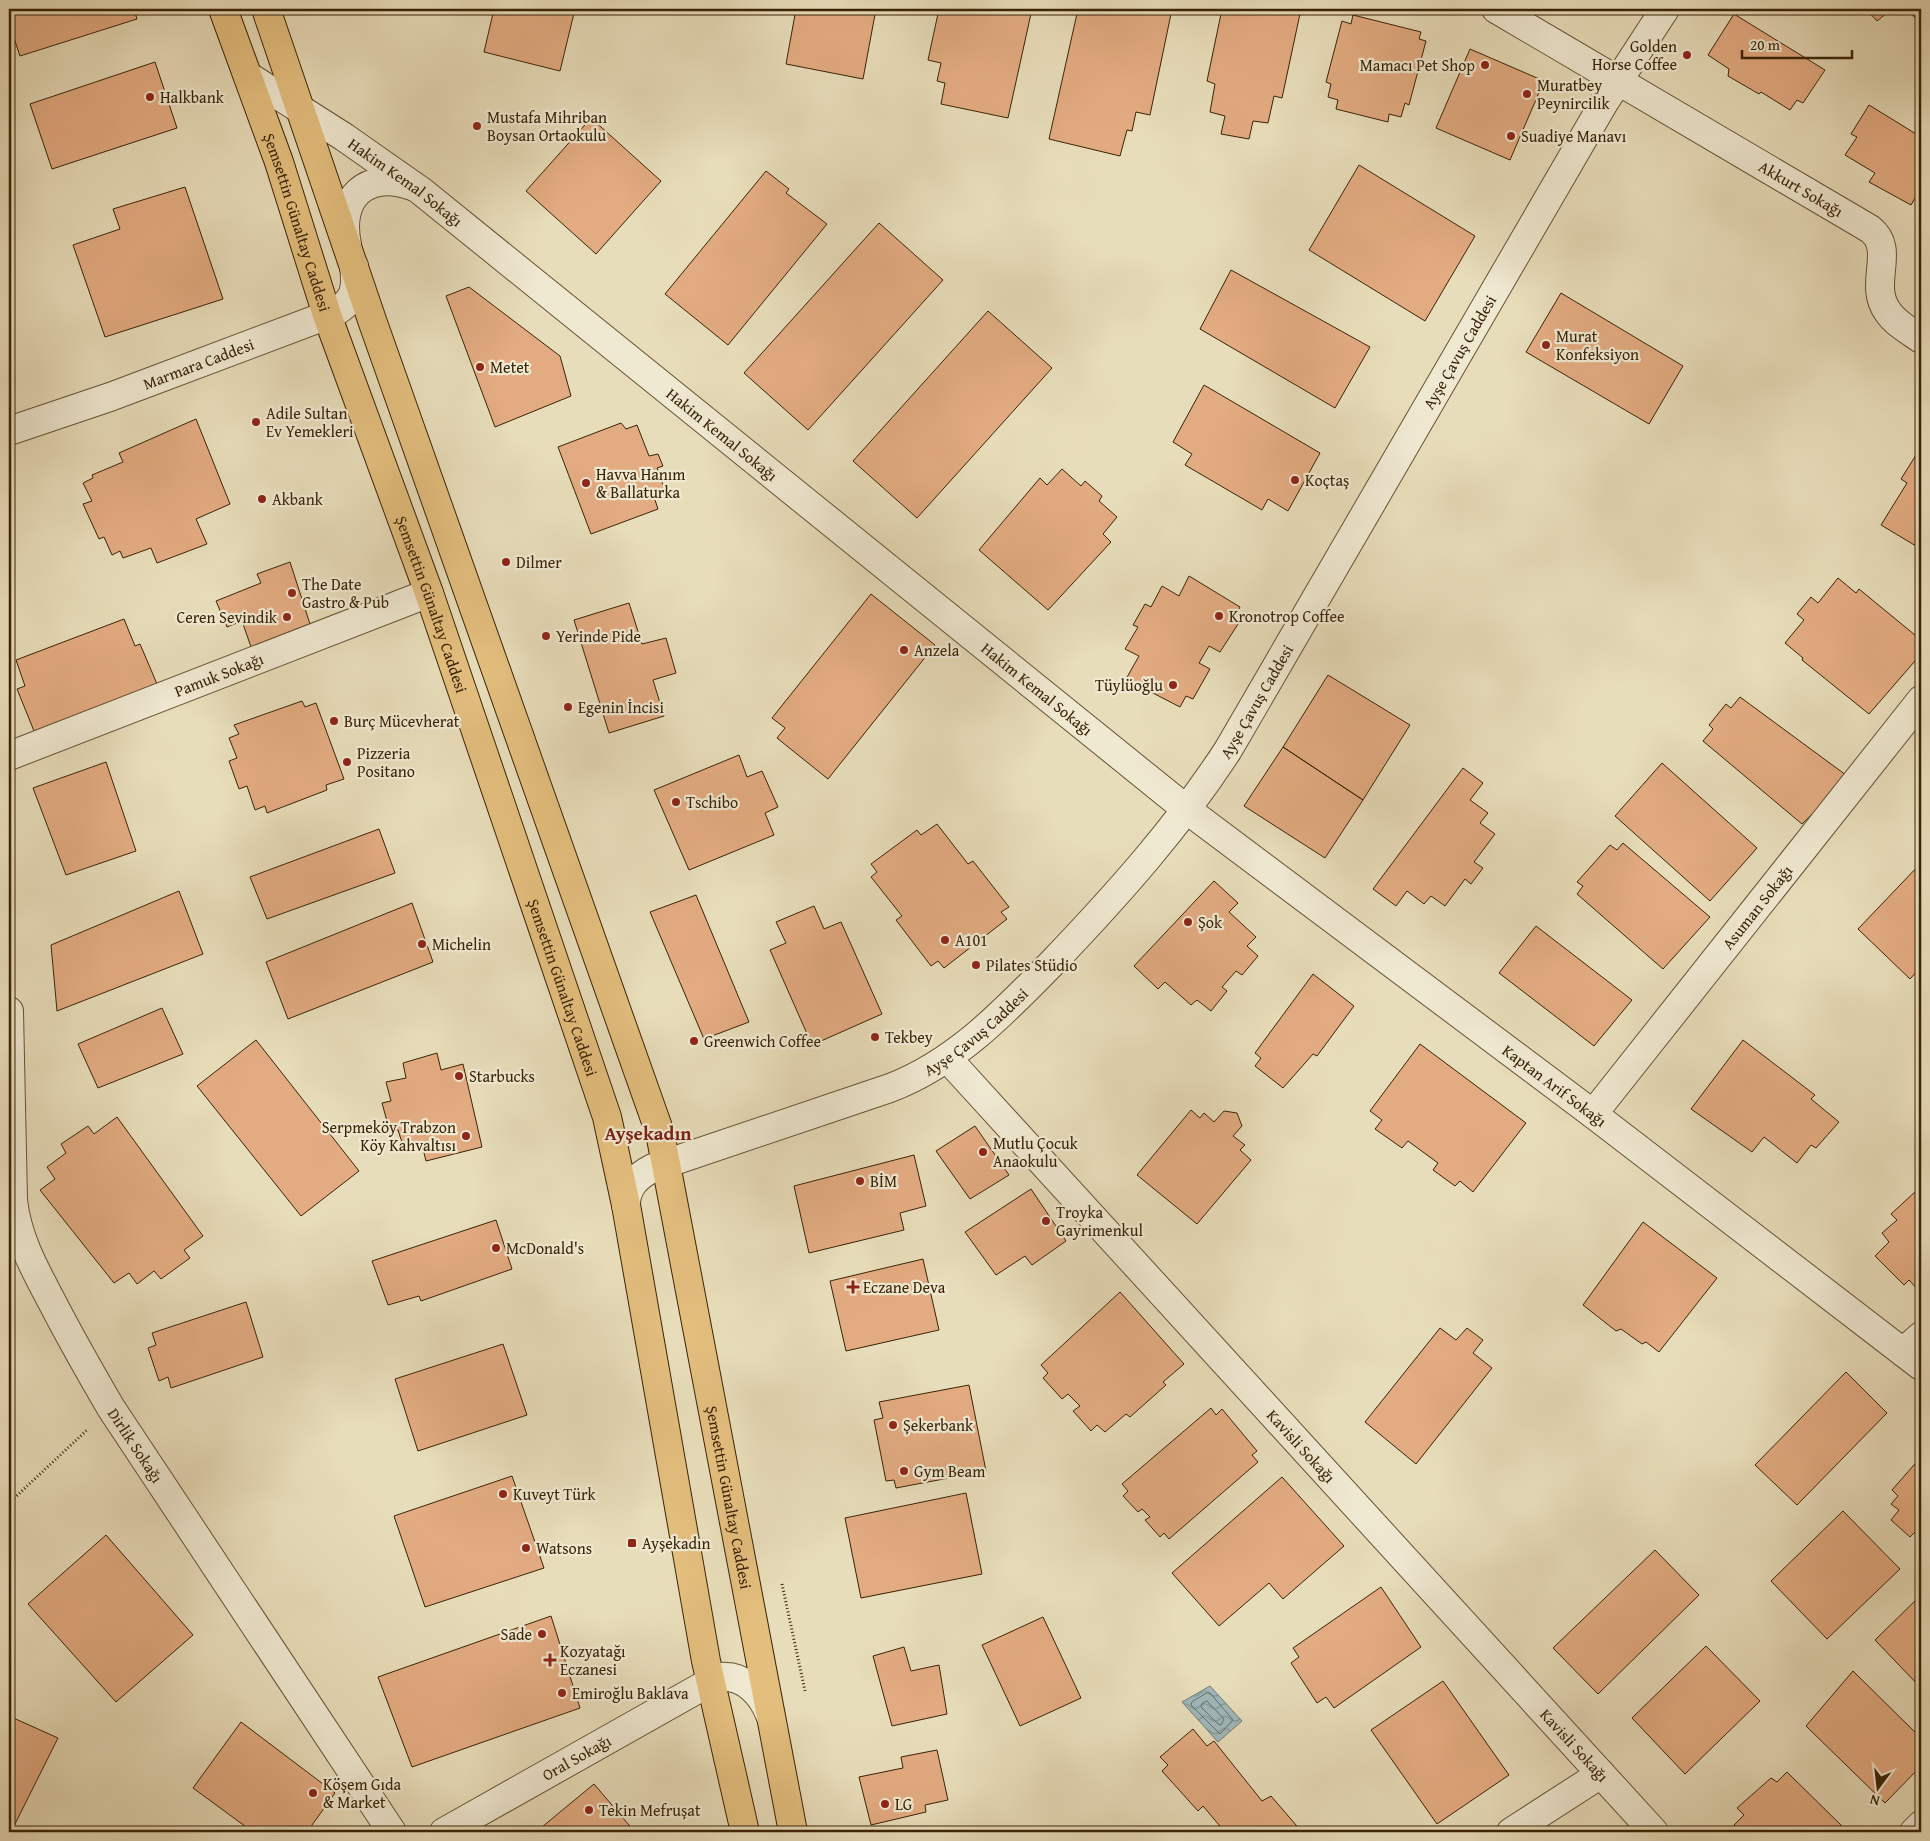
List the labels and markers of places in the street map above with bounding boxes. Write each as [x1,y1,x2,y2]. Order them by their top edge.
place label: Golden Horse Coffee [1592,34,1677,76]
marker: Golden Horse Coffee [1681,49,1693,61]
place label: Mamacı Pet Shop [1360,53,1475,77]
marker: Mamacı Pet Shop [1479,59,1491,71]
place label: Muratbey Peynircilik [1537,73,1610,115]
place label: Halkbank [160,85,225,109]
marker: Muratbey Peynircilik [1521,88,1533,100]
marker: Halkbank [144,91,156,103]
place label: Mustafa Mihriban Boysan Ortaokulu [487,105,607,147]
marker: Mustafa Mihriban Boysan Ortaokulu [471,120,483,132]
place label: Suadiye Manavı [1521,124,1627,148]
marker: Suadiye Manavı [1505,130,1517,142]
place label: Murat Konfeksiyon [1556,324,1639,366]
marker: Murat Konfeksiyon [1540,339,1552,351]
place label: Metet [490,355,530,379]
marker: Metet [474,361,486,373]
place label: Adile Sultan Ev Yemekleri [266,401,354,443]
marker: Adile Sultan Ev Yemekleri [250,416,262,428]
place label: Havva Hanım & Ballaturka [596,462,685,504]
place label: Koçtaş [1305,468,1349,492]
marker: Koçtaş [1289,474,1301,486]
marker: Havva Hanım & Ballaturka [580,477,592,489]
place label: Akbank [272,487,324,511]
marker: Akbank [256,493,268,505]
place label: Dilmer [516,550,562,574]
marker: Dilmer [500,556,512,568]
place label: The Date Gastro & Pub [302,572,389,614]
marker: The Date Gastro & Pub [286,587,298,599]
place label: Kronotrop Coffee [1229,604,1345,628]
place label: Ceren Sevindik [177,605,278,629]
marker: Kronotrop Coffee [1213,610,1225,622]
marker: Ceren Sevindik [281,611,293,623]
place label: Yerinde Pide [556,624,641,648]
marker: Yerinde Pide [540,630,552,642]
place label: Anzela [914,638,960,662]
marker: Anzela [898,644,910,656]
place label: Tüylüoğlu [1095,673,1163,697]
marker: Tüylüoğlu [1167,679,1179,691]
place label: Egenin İncisi [578,695,664,719]
marker: Egenin İncisi [562,701,574,713]
place label: Burç Mücevherat [344,709,460,733]
marker: Burç Mücevherat [328,715,340,727]
place label: Pizzeria Positano [357,741,415,783]
marker: Pizzeria Positano [341,756,353,768]
place label: Tschibo [686,790,738,814]
marker: Tschibo [670,796,682,808]
place label: Şok [1198,910,1223,934]
marker: Şok [1182,916,1194,928]
place label: A101 [955,928,988,952]
place label: Michelin [432,932,491,956]
marker: A101 [939,934,951,946]
marker: Michelin [416,938,428,950]
place label: Pilates Stüdio [986,953,1078,977]
marker: Pilates Stüdio [970,959,982,971]
place label: Tekbey [885,1025,933,1049]
place label: Greenwich Coffee [704,1029,821,1053]
marker: Tekbey [869,1031,881,1043]
marker: Greenwich Coffee [688,1035,700,1047]
place label: Starbucks [469,1064,535,1088]
marker: Starbucks [453,1070,465,1082]
place label: Serpmeköy Trabzon Köy Kahvaltısı [322,1115,457,1157]
marker: Serpmeköy Trabzon Köy Kahvaltısı [460,1130,472,1142]
place label: Mutlu Çocuk Anaokulu [993,1131,1079,1173]
marker: Mutlu Çocuk Anaokulu [977,1146,989,1158]
place label: BİM [870,1169,897,1193]
marker: BİM [854,1175,866,1187]
place label: Troyka Gayrimenkul [1056,1200,1143,1242]
marker: Troyka Gayrimenkul [1040,1215,1052,1227]
place label: McDonald's [506,1236,584,1260]
marker: McDonald's [490,1242,502,1254]
place label: Eczane Deva [863,1275,946,1299]
marker: Eczane Deva [847,1281,859,1293]
place label: Şekerbank [903,1413,974,1437]
marker: Şekerbank [887,1419,899,1431]
place label: Gym Beam [914,1459,985,1483]
marker: Gym Beam [898,1465,910,1477]
place label: Kuveyt Türk [513,1482,597,1506]
marker: Kuveyt Türk [497,1488,509,1500]
place label: Ayşekadın [642,1531,710,1555]
place label: Watsons [536,1536,592,1560]
marker: Ayşekadın [626,1537,638,1549]
marker: Watsons [520,1542,532,1554]
place label: Sade [501,1622,532,1646]
marker: Sade [536,1628,548,1640]
place label: Kozyatağı Eczanesi [560,1639,626,1681]
marker: Kozyatağı Eczanesi [544,1654,556,1666]
place label: Emiroğlu Baklava [572,1681,689,1705]
marker: Emiroğlu Baklava [556,1687,568,1699]
place label: Köşem Gıda & Market [323,1772,402,1814]
marker: Köşem Gıda & Market [307,1787,319,1799]
place label: LG [895,1792,913,1816]
place label: Tekin Mefruşat [599,1798,701,1822]
marker: LG [879,1798,891,1810]
marker: Tekin Mefruşat [583,1804,595,1816]

